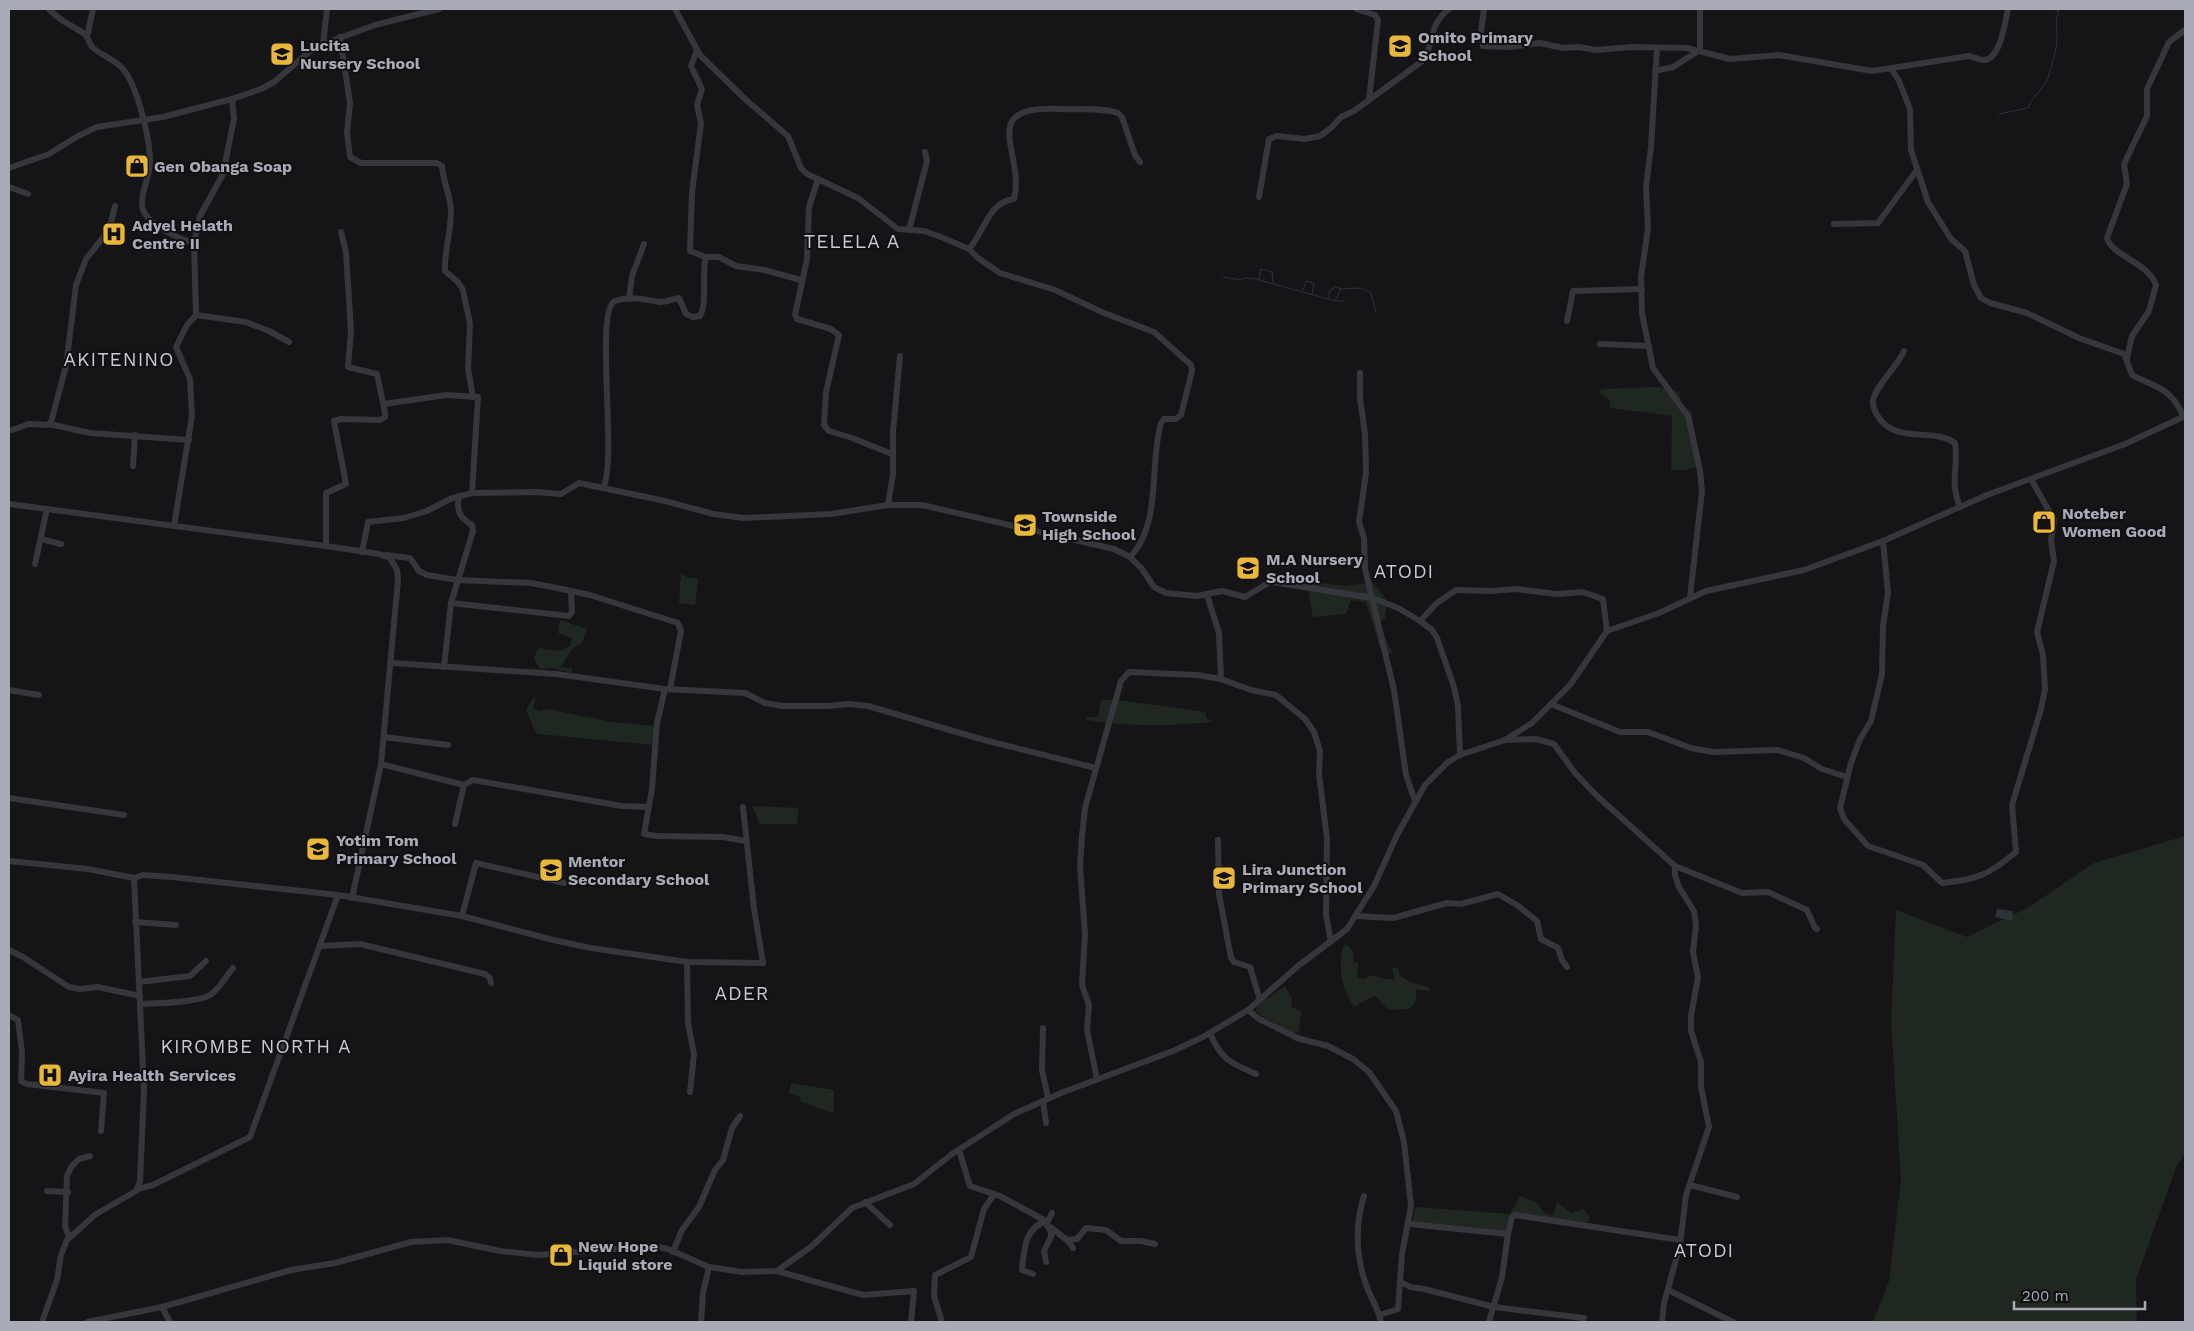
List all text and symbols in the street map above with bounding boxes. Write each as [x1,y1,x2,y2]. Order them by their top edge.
place label: Omito Primary School [1418,28,1534,65]
school or university icon: Omito Primary School [1387,33,1413,59]
place label: Lucita Nursery School [300,36,421,73]
school or university icon: Lucita Nursery School [269,41,295,67]
shop icon: Gen Obanga Soap [124,153,150,179]
place label: Gen Obanga Soap [154,157,292,176]
place label: Adyel Helath Centre II [132,216,233,253]
hospital icon: Adyel Helath Centre II [101,221,127,247]
district label: TELELA A [804,230,900,253]
district label: AKITENINO [64,348,174,371]
place label: Noteber Women Good [2062,504,2166,541]
place label: Townside High School [1042,507,1136,544]
shop icon: Noteber Women Good [2031,509,2057,535]
school or university icon: Townside High School [1012,512,1038,538]
place label: M.A Nursery School [1266,550,1364,587]
school or university icon: M.A Nursery School [1235,555,1261,581]
district label: ATODI [1374,560,1434,583]
place label: Yotim Tom Primary School [336,831,457,868]
school or university icon: Yotim Tom Primary School [305,836,331,862]
place label: Mentor Secondary School [568,852,710,889]
school or university icon: Mentor Secondary School [538,857,564,883]
place label: Lira Junction Primary School [1242,860,1363,897]
school or university icon: Lira Junction Primary School [1211,865,1237,891]
district label: ADER [715,982,770,1005]
district label: KIROMBE NORTH A [160,1035,352,1058]
hospital icon: Ayira Health Services [37,1062,63,1088]
place label: Ayira Health Services [68,1066,236,1085]
place label: New Hope Liquid store [578,1237,673,1274]
district label: ATODI [1674,1239,1734,1262]
shop icon: New Hope Liquid store [548,1242,574,1268]
scale bar [2014,1278,2145,1310]
text: 200 m [2022,1287,2069,1305]

